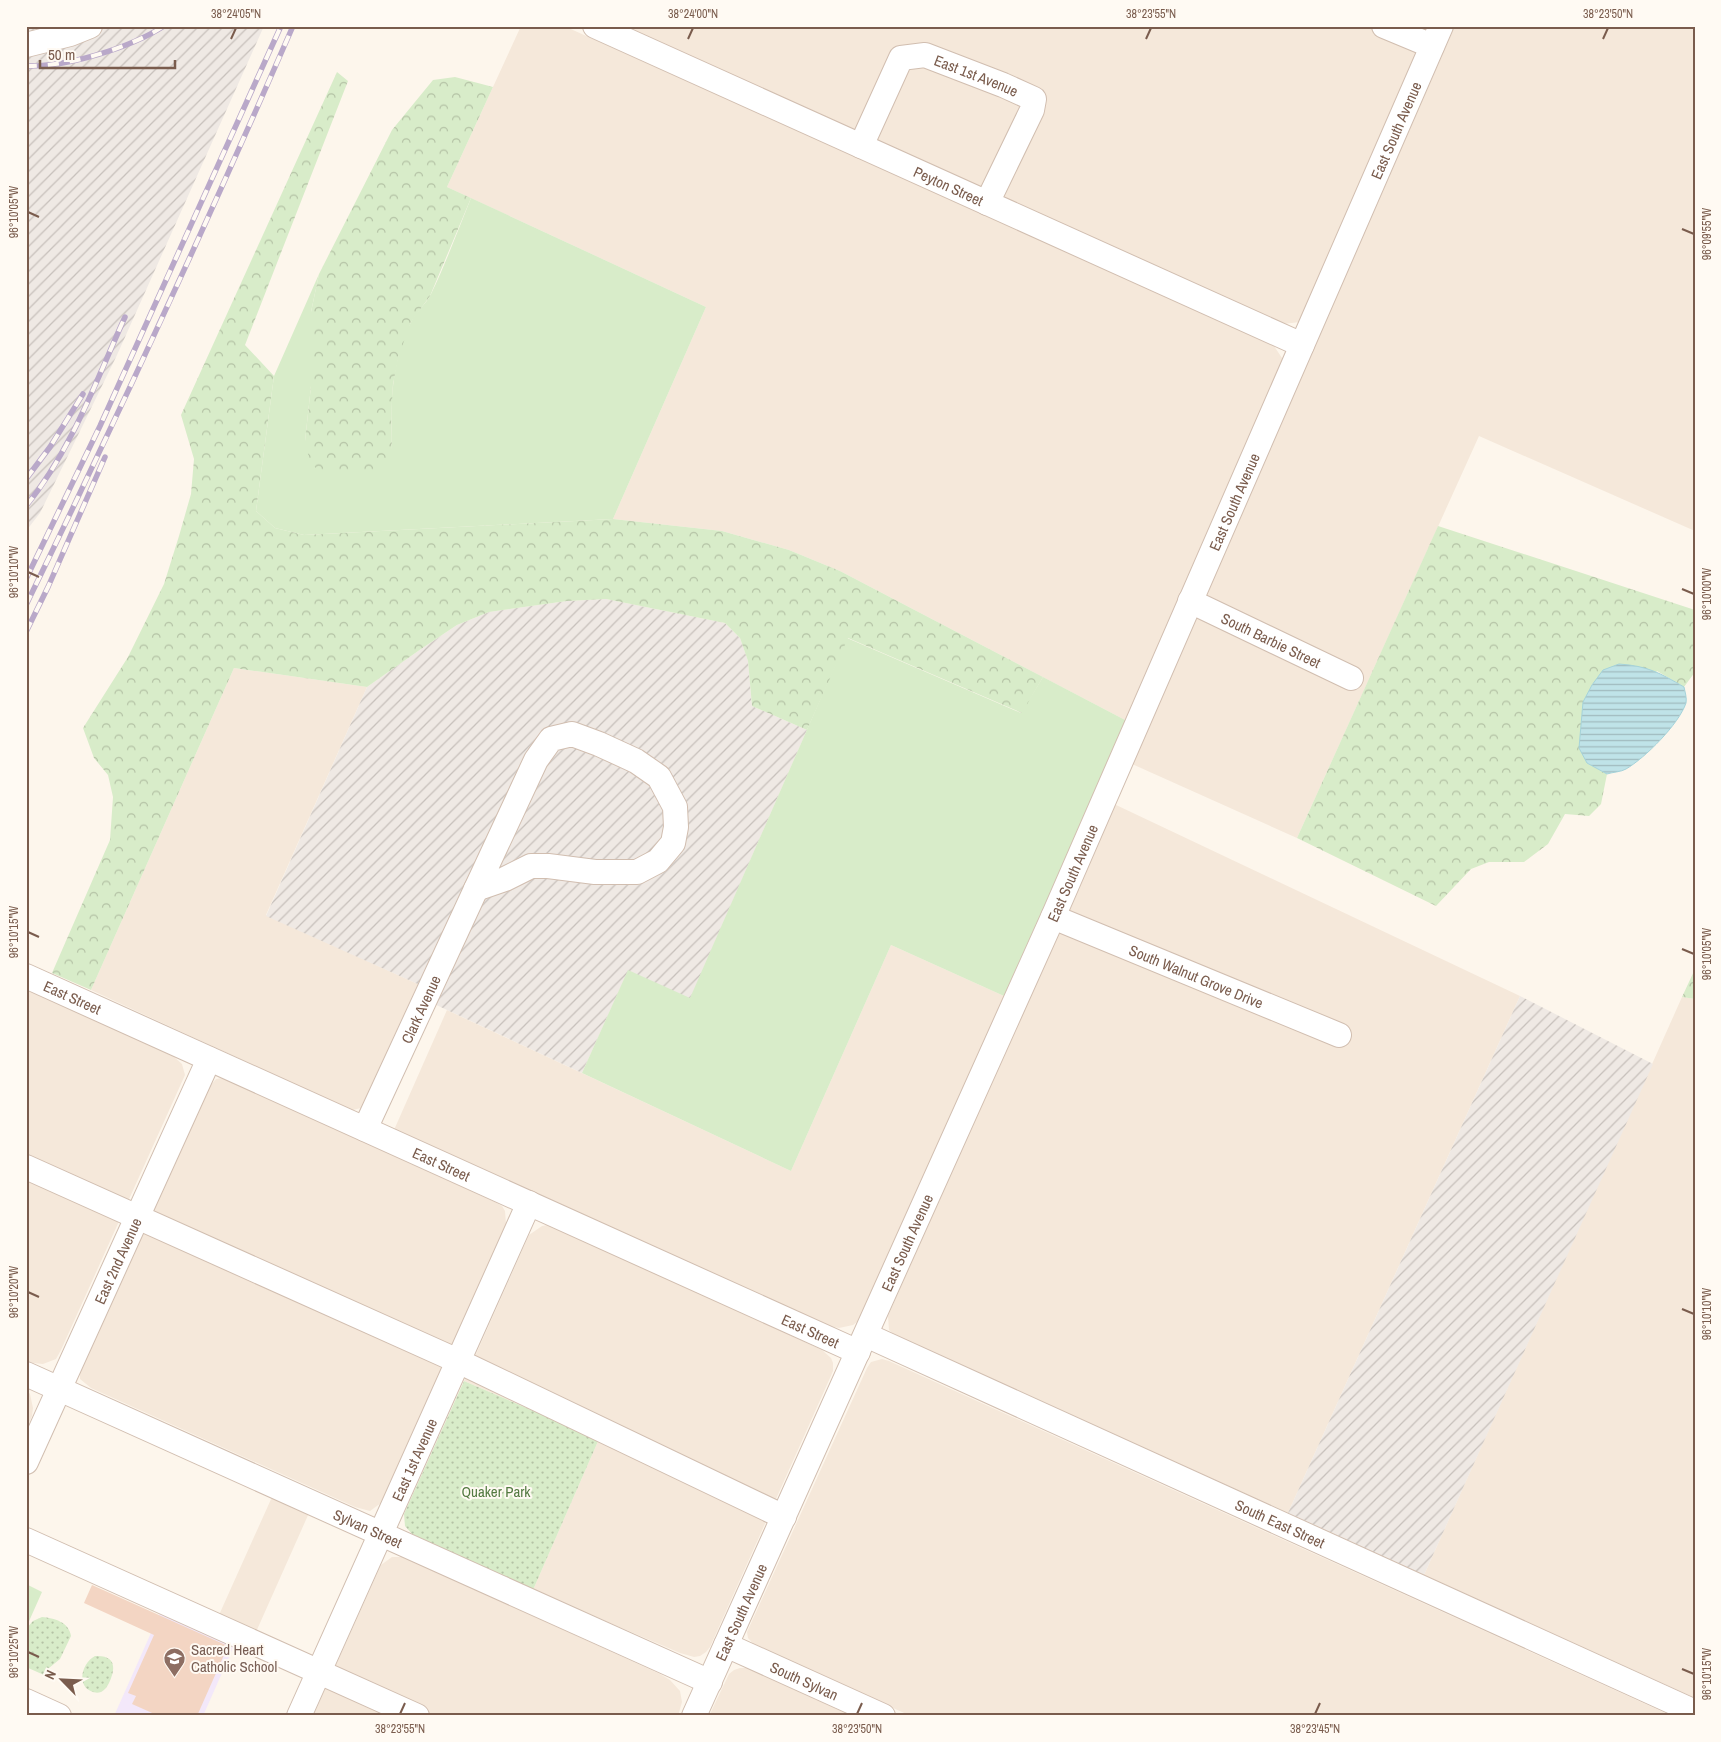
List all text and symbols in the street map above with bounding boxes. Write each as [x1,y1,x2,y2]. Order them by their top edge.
text: 38°24'05"N [211,6,261,22]
text: 38°24'00"N [668,6,718,22]
text: 38°23'55"N [1126,6,1176,22]
text: 38°23'50"N [1583,6,1633,22]
scale bar [40,38,175,70]
text: 50 m [48,44,75,65]
street label: East 1st Avenue [931,49,1022,101]
street label: East South Avenue [1365,78,1426,182]
street label: Peyton Street [910,161,988,211]
text: 96°10'05"W [6,185,22,238]
text: 96°09'55"W [1699,207,1715,260]
street label: East South Avenue [1203,449,1264,554]
text: 96°10'10"W [6,545,22,598]
text: 96°10'00"W [1699,567,1715,620]
street label: South Barbie Street [1218,607,1325,673]
street label: East South Avenue [1042,821,1103,925]
text: 96°10'15"W [6,905,22,958]
text: 96°10'05"W [1699,927,1715,980]
street label: South Walnut Grove Drive [1126,939,1267,1013]
street label: Clark Avenue [396,972,445,1047]
street label: East Street [40,975,105,1019]
street label: East Street [409,1142,474,1186]
street label: East South Avenue [876,1190,938,1295]
street label: East 2nd Avenue [89,1214,146,1307]
text: 96°10'20"W [6,1265,22,1318]
text: 96°10'10"W [1699,1287,1715,1340]
street label: East Street [779,1308,843,1353]
street label: East 1st Avenue [386,1415,442,1504]
park label: Quaker Park [461,1481,531,1502]
street label: South East Street [1232,1494,1329,1553]
street label: Sylvan Street [330,1503,406,1553]
street label: East South Avenue [710,1560,772,1664]
text: 96°10'25"W [6,1625,22,1678]
place label: Sacred Heart Catholic School [191,1639,277,1677]
school or university icon: Sacred Heart Catholic School [163,1646,187,1677]
text: 96°10'15"W [1699,1647,1715,1700]
north arrow [38,1654,88,1704]
street label: South Sylvan [767,1656,842,1705]
text: N [40,1667,60,1682]
text: 38°23'55"N [375,1721,425,1737]
text: 38°23'50"N [832,1721,882,1737]
text: 38°23'45"N [1290,1721,1340,1737]

